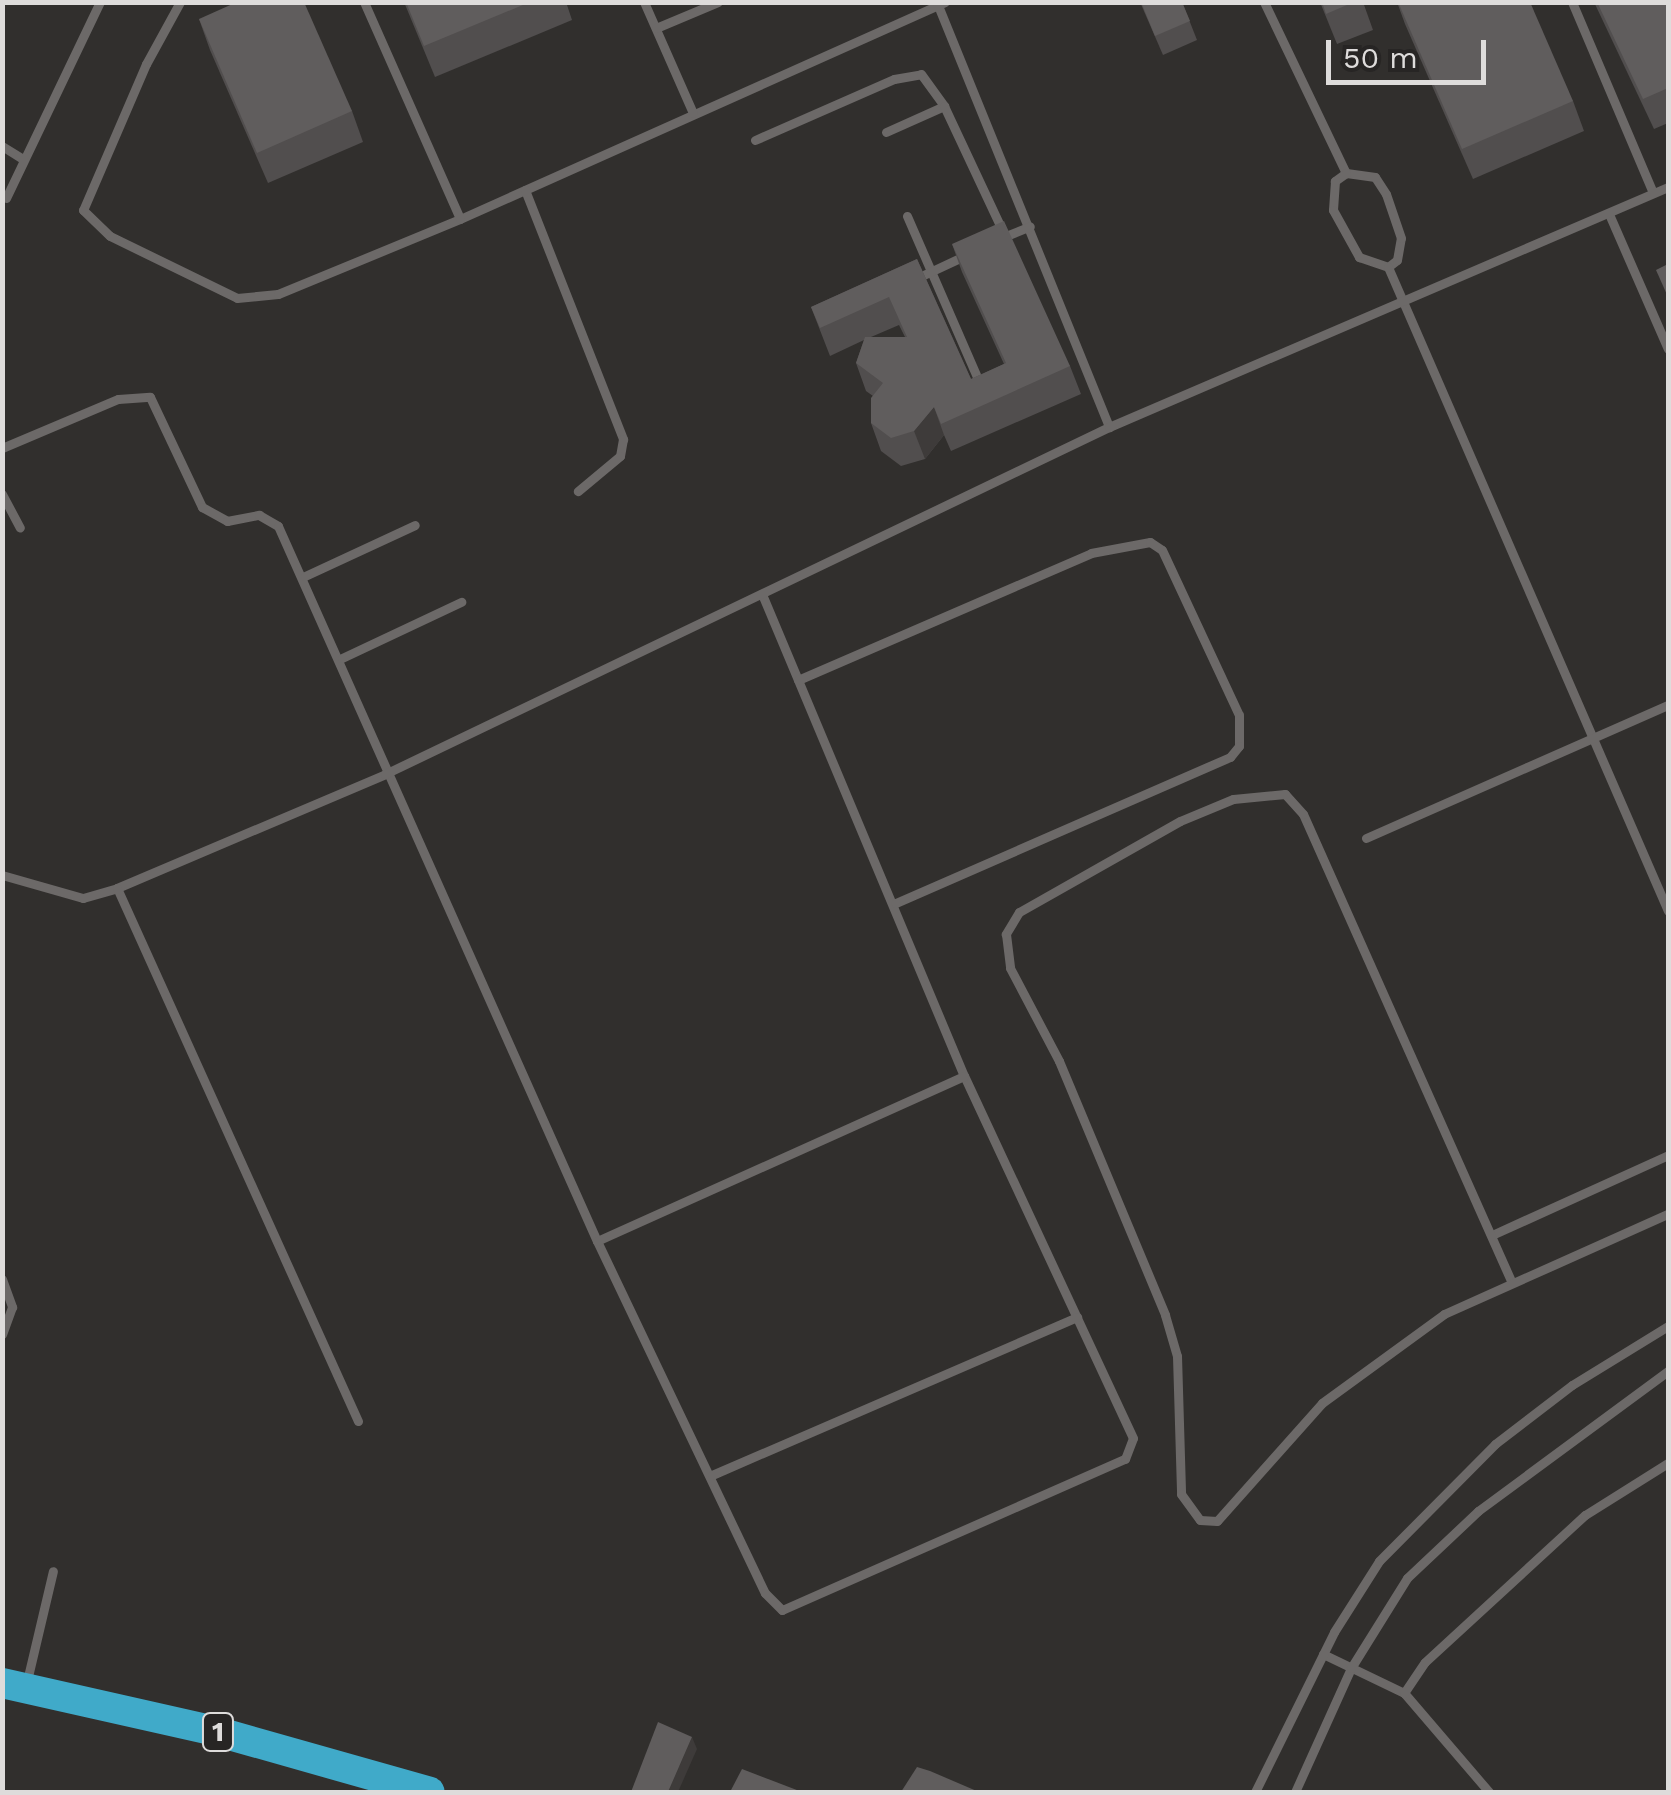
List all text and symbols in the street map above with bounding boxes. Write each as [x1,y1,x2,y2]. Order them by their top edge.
scale bar [1331,20,1491,82]
text: 50 m [1343,40,1418,75]
road number: 1 [200,1709,236,1755]

